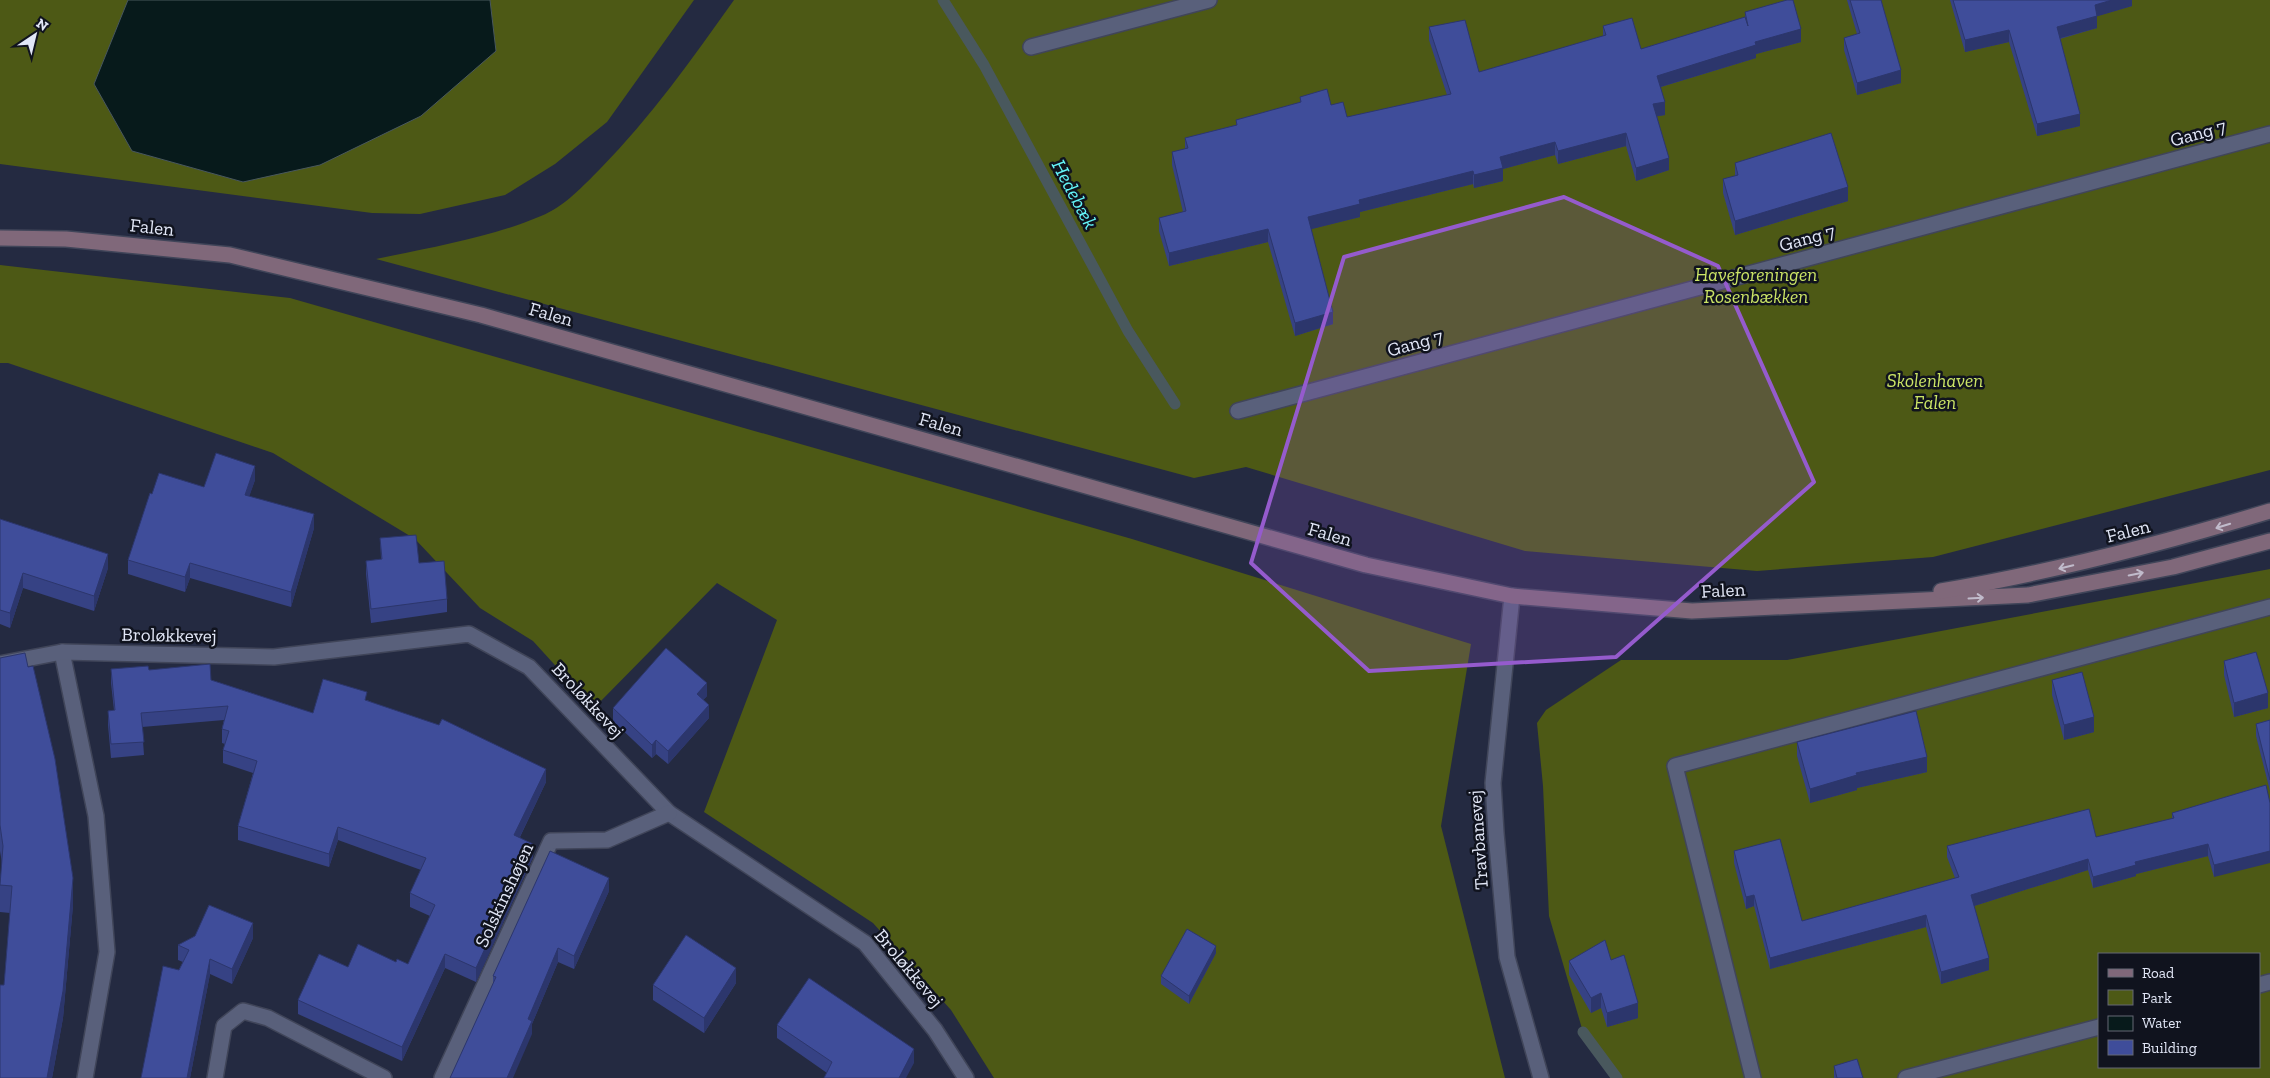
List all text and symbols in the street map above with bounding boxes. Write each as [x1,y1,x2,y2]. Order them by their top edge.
north arrow [10,10,60,60]
text: N [33,15,52,35]
street label: Gang 7 [2168,115,2228,151]
water label: Hedebæk [1047,155,1103,233]
street label: Falen [129,213,175,241]
street label: Gang 7 [1777,220,1837,256]
park label: Haveforeningen Rosenbækken [1695,263,1817,308]
street label: Falen [526,297,576,331]
street label: Gang 7 [1385,325,1445,361]
park label: Skolenhaven Falen [1887,369,1983,414]
street label: Falen [916,407,966,441]
street label: Falen [2104,514,2152,548]
street label: Falen [1305,517,1355,551]
one-way arrow [2216,521,2232,531]
one-way arrow [2059,563,2075,572]
one-way arrow [2128,569,2144,578]
street label: Falen [1700,577,1746,603]
one-way arrow [1968,593,1984,602]
street label: Broløkkevej [121,623,217,647]
street label: Broløkkevej [547,657,629,743]
street label: Travbanevej [1463,789,1493,891]
street label: Solskinshøjen [470,839,538,951]
street label: Broløkkevej [870,924,948,1012]
legend [2098,953,2260,1068]
text: Road [2142,964,2175,982]
text: Park [2142,989,2172,1007]
text: Water [2142,1014,2182,1032]
text: Building [2142,1039,2197,1057]

